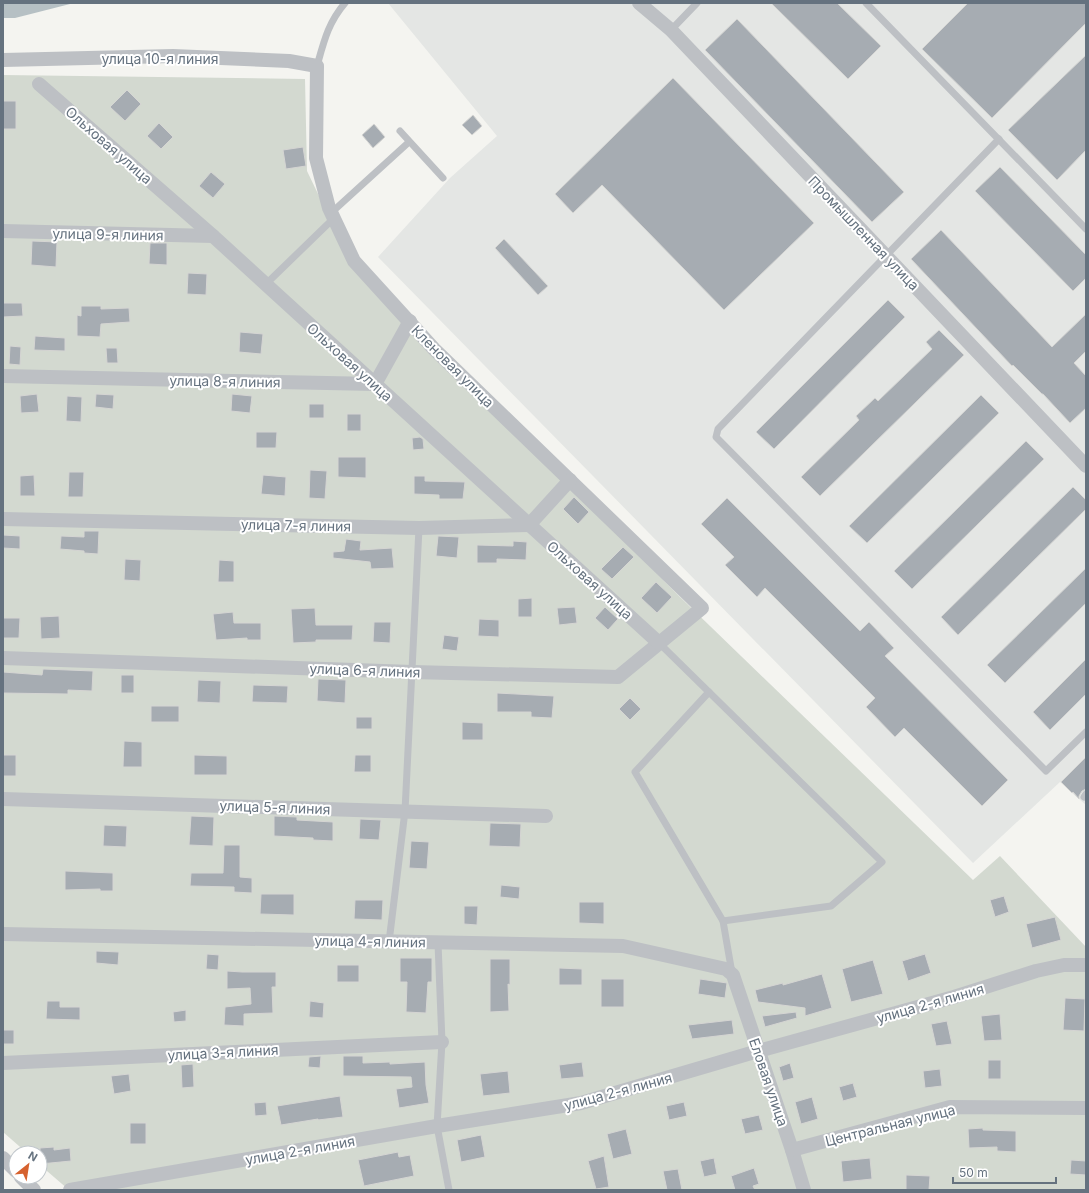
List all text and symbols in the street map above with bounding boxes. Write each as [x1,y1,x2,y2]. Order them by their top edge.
street label: улица 10-я линия [101,50,219,67]
street label: Ольховая улица [62,103,156,187]
street label: Промышленная улица [805,172,923,294]
street label: улица 9-я линия [52,225,164,243]
street label: Ольховая улица [304,319,396,405]
street label: Кленовая улица [408,321,498,411]
street label: улица 8-я линия [169,372,281,390]
street label: улица 7-я линия [241,516,351,534]
street label: Ольховая улица [544,537,636,623]
street label: улица 6-я линия [309,660,421,680]
street label: улица 5-я линия [219,797,331,817]
street label: улица 4-я линия [314,932,426,950]
street label: улица 2-я линия [874,980,986,1026]
street label: Еловая улица [746,1036,792,1128]
street label: улица 3-я линия [167,1041,279,1063]
street label: улица 2-я линия [562,1068,674,1114]
street label: Центральная улица [823,1101,957,1149]
street label: улица 2-я линия [244,1132,356,1168]
north arrow [8,1145,48,1185]
text: N [26,1148,40,1164]
scale bar [953,1159,1056,1185]
text: 50 m [959,1165,988,1180]

